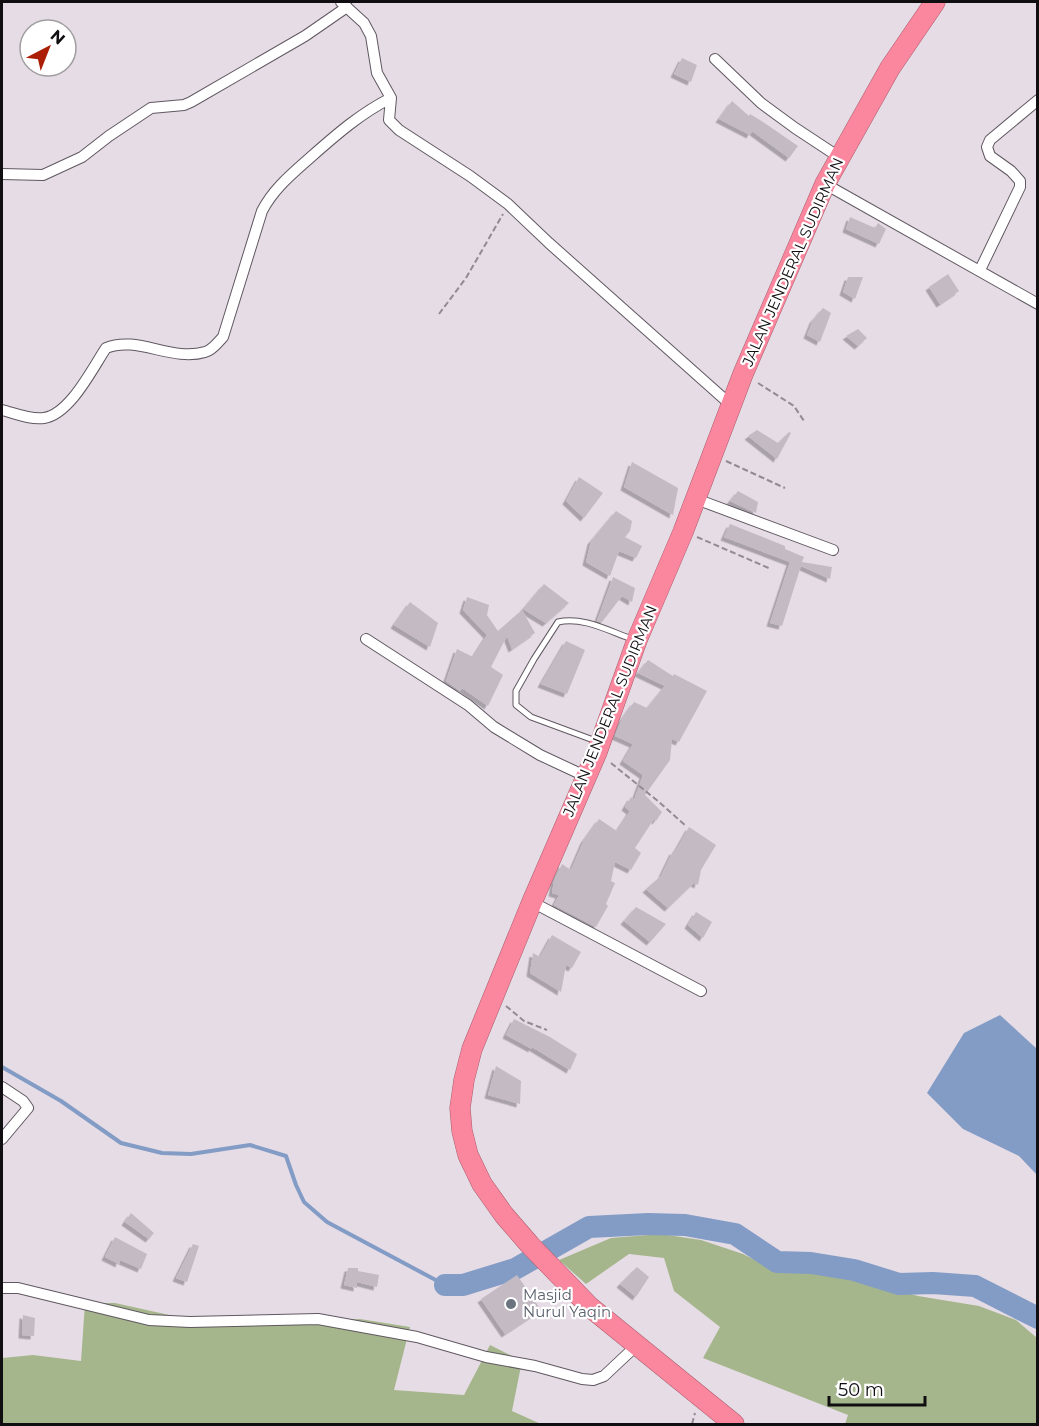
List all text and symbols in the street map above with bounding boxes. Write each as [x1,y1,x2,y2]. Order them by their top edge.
north arrow [18,18,78,78]
text: N [47,26,69,49]
street label: JALAN JENDERAL SUDIRMAN [737,154,847,370]
street label: JALAN JENDERAL SUDIRMAN [558,602,661,820]
place label: Masjid Nurul Yaqin [523,1285,611,1321]
marker: Masjid Nurul Yaqin [504,1297,518,1311]
scale bar [829,1369,925,1407]
text: 50 m [838,1379,884,1401]

